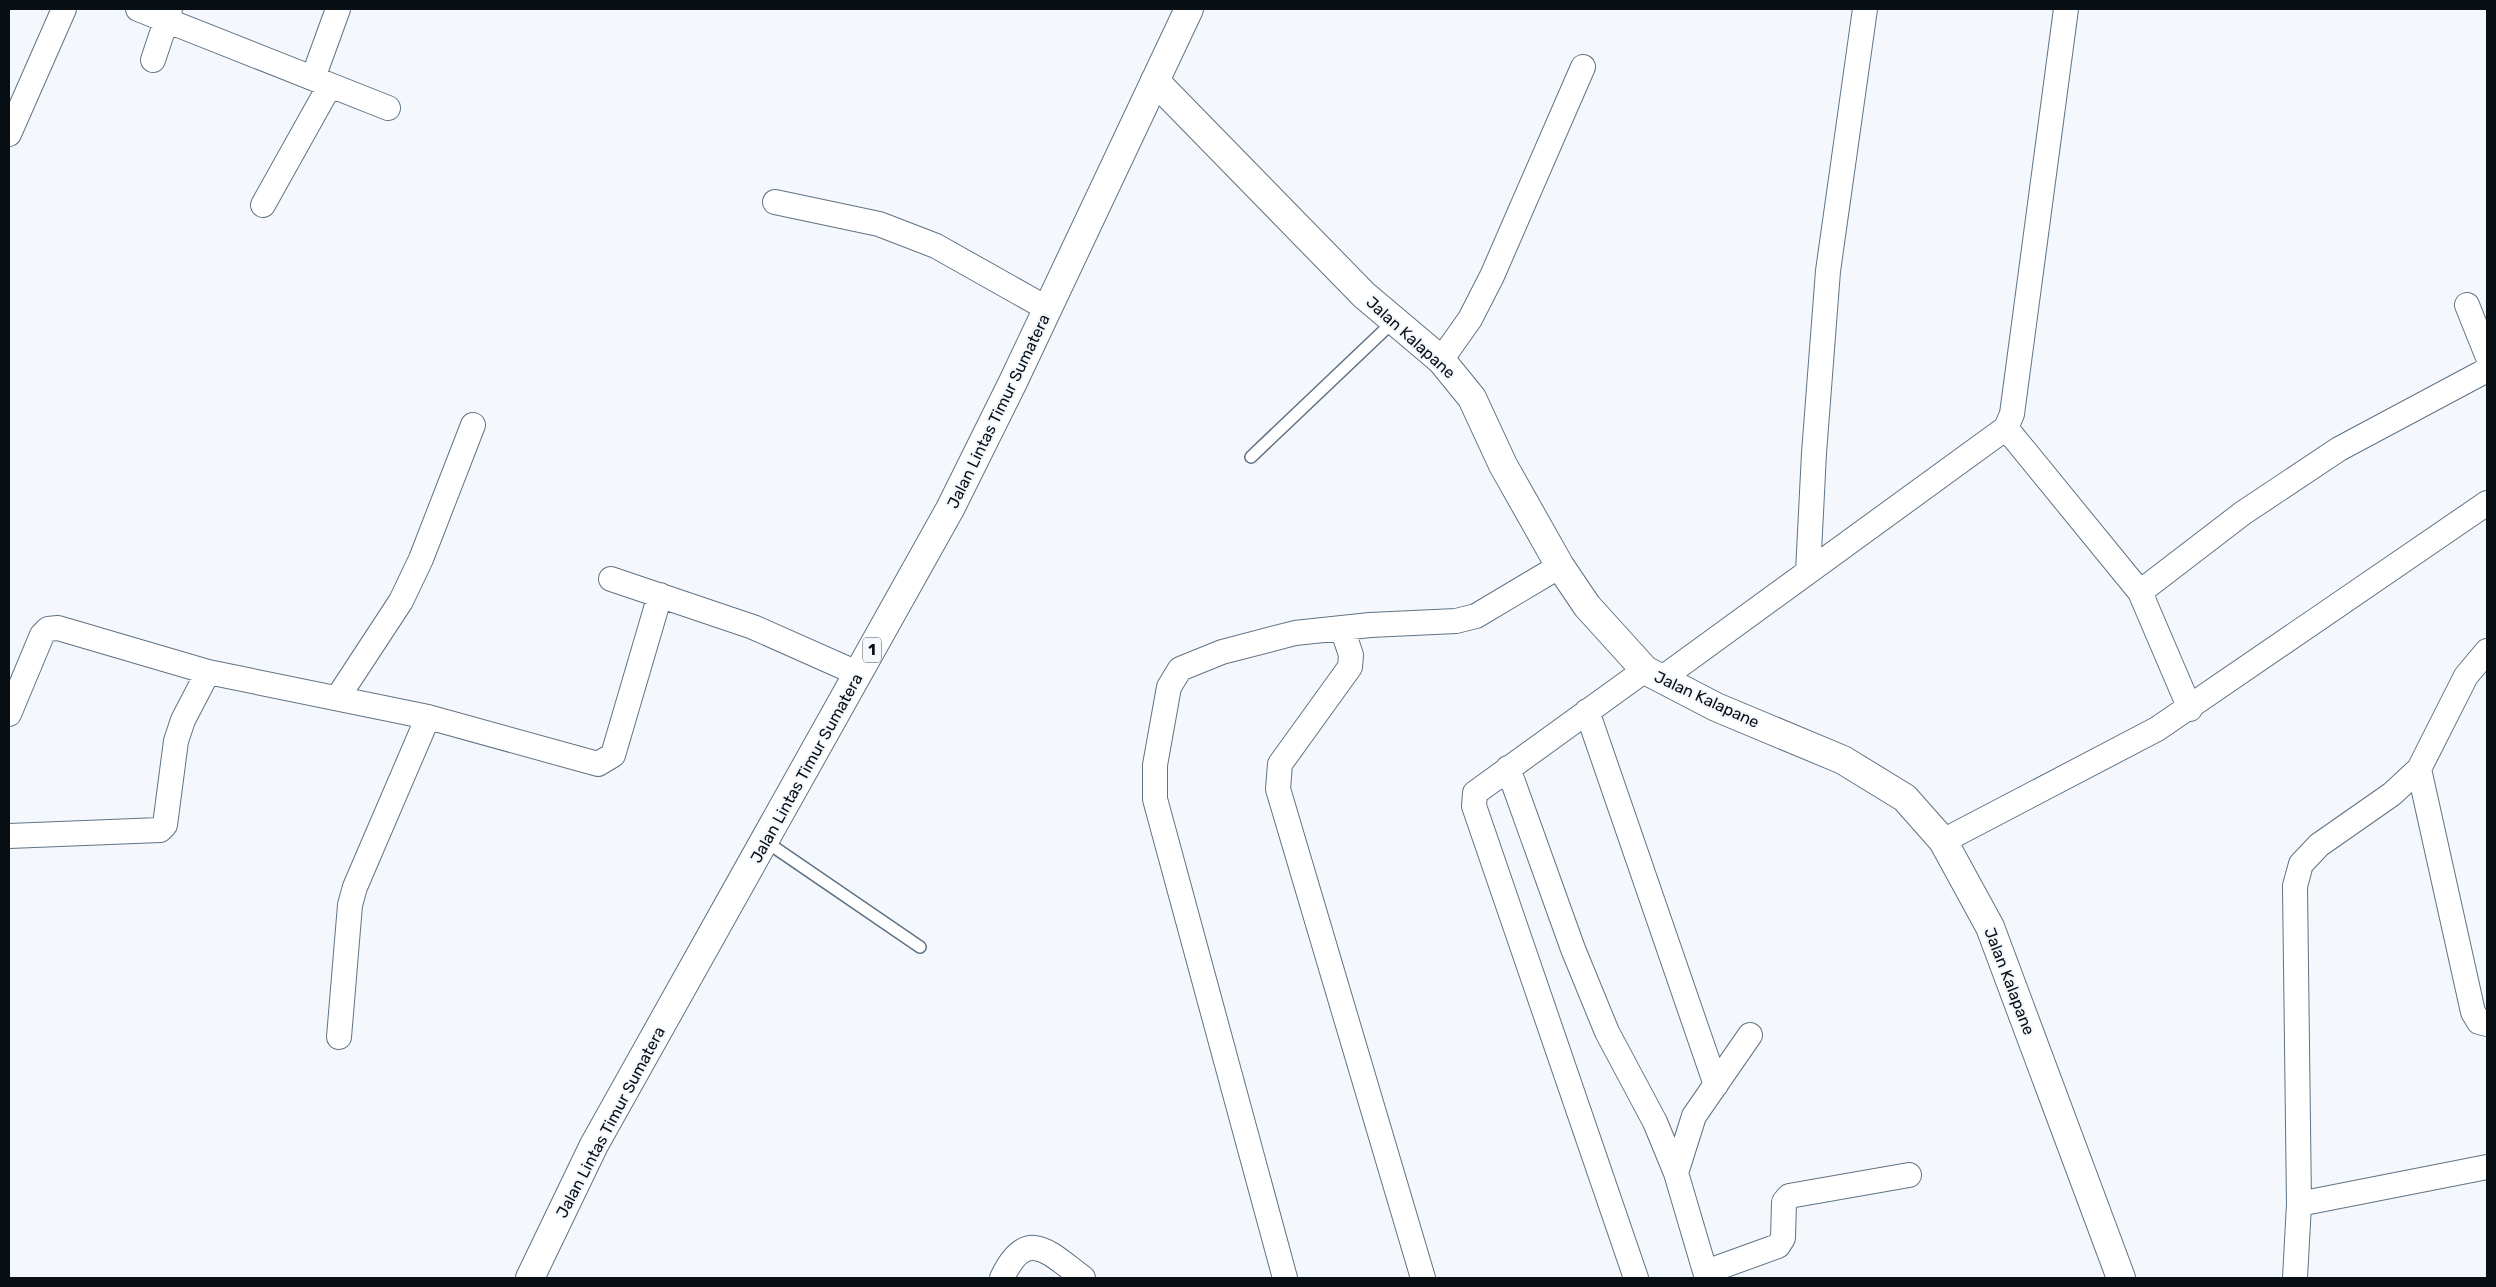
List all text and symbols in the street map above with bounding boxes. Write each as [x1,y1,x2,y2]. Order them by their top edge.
street label: Jalan Kalapane [1362,292,1459,382]
street label: Jalan Lintas Timur Sumatera [943,311,1054,511]
road number: 1 [863,638,881,662]
street label: Jalan Kalapane [1651,667,1762,732]
street label: Jalan Lintas Timur Sumatera [746,670,867,866]
street label: Jalan Kalapane [1980,925,2039,1038]
street label: Jalan Lintas Timur Sumatera [552,1023,669,1221]

